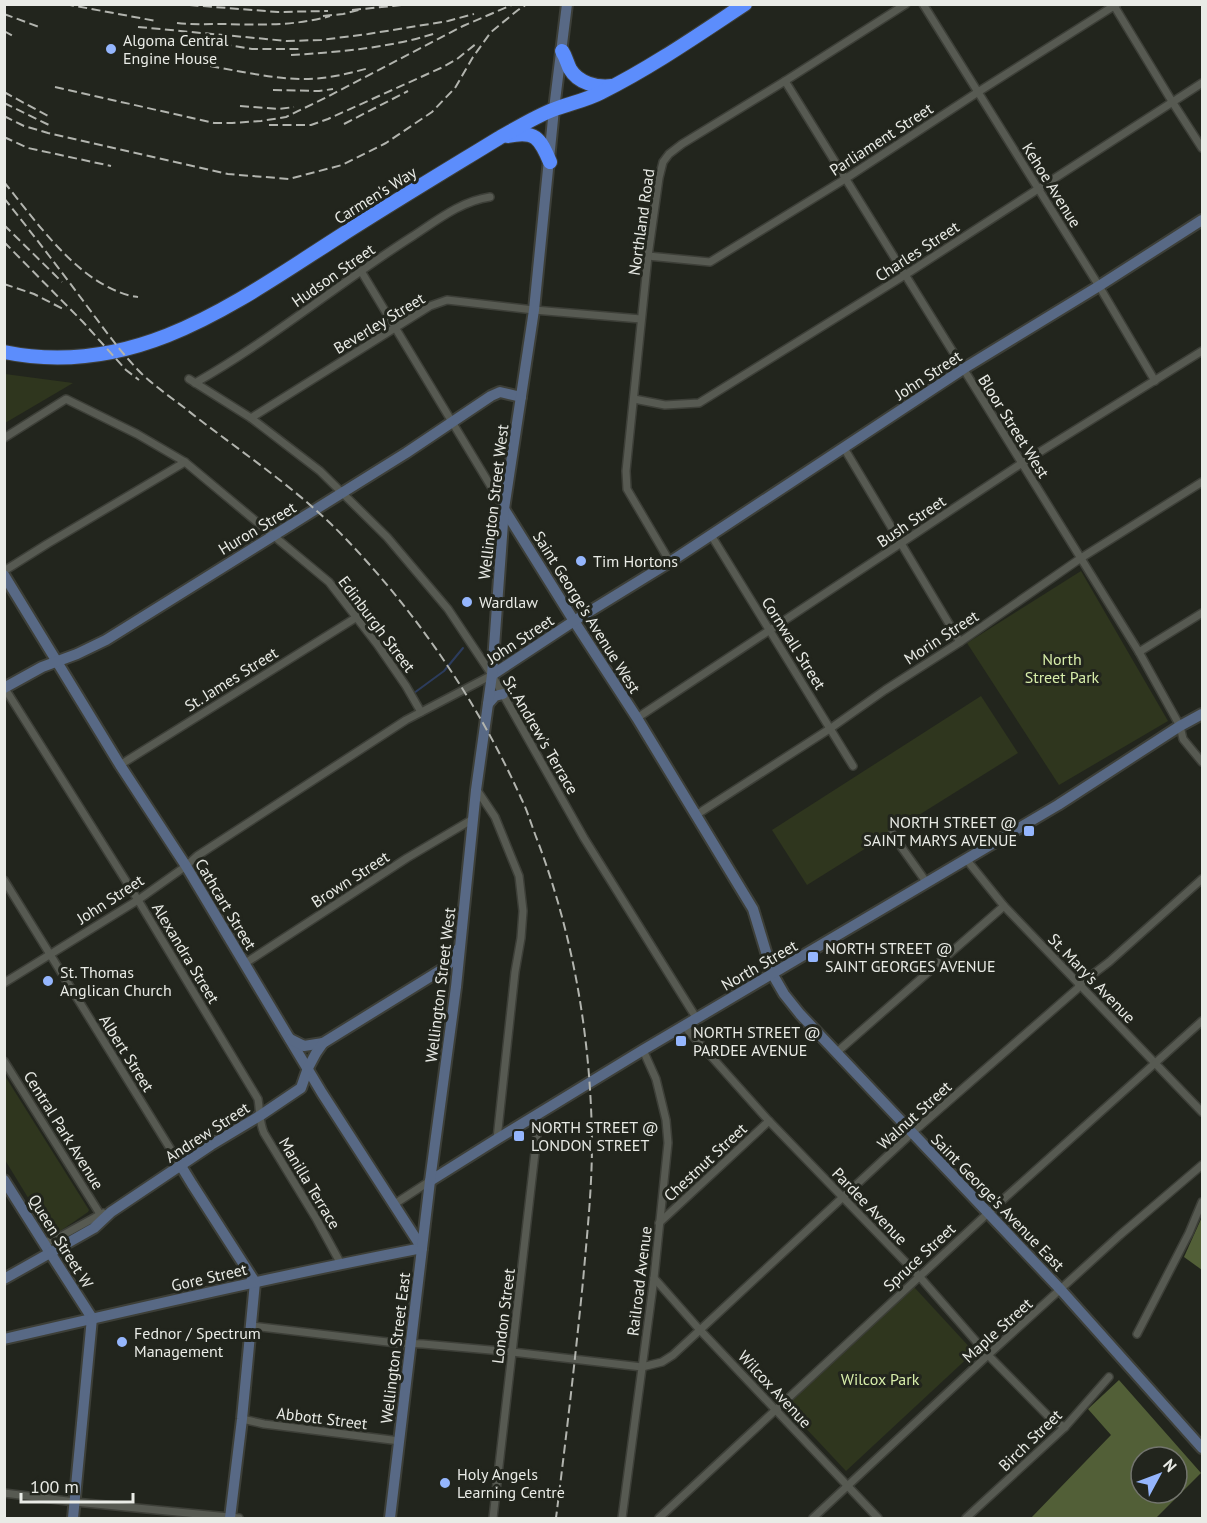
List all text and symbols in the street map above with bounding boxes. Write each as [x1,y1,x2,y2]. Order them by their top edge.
place label: Algoma Central Engine House [123,30,229,68]
marker: Algoma Central Engine House [104,42,118,56]
street label: Parliament Street [826,98,937,180]
street label: Kehoe Avenue [1018,139,1086,231]
street label: Carmen's Way [330,162,420,228]
street label: Northland Road [624,167,658,277]
street label: Charles Street [871,216,963,286]
street label: Hudson Street [287,239,379,311]
street label: Beverley Street [330,288,429,358]
street label: John Street [890,346,966,405]
street label: Bloor Street West [974,370,1054,482]
street label: Wellington Street West [474,423,513,581]
street label: Bush Street [873,490,950,551]
street label: Huron Street [214,497,300,559]
street label: Saint George's Avenue West [529,527,645,697]
place label: Tim Hortons [593,551,678,571]
marker: Tim Hortons [574,554,588,568]
street label: Edinburgh Street [334,572,420,677]
place label: Wardlaw [479,592,538,612]
street label: Cornwall Street [758,593,831,694]
marker: Wardlaw [460,595,474,609]
street label: Morin Street [900,605,983,668]
street label: John Street [482,610,558,669]
street label: St. James Street [181,642,282,716]
park label: North Street Park [1025,649,1100,687]
street label: St. Andrew's Terrace [499,672,583,798]
place label: NORTH STREET @ SAINT MARYS AVENUE [863,812,1017,850]
marker: NORTH STREET @ SAINT MARYS AVENUE [1022,824,1036,838]
street label: Brown Street [307,846,393,912]
street label: Cathcart Street [191,855,261,954]
street label: John Street [72,870,148,929]
street label: Alexandra Street [148,899,224,1007]
street label: Wellington Street West [421,906,460,1064]
street label: St. Mary's Avenue [1044,929,1140,1027]
street label: North Street [717,935,801,995]
place label: NORTH STREET @ SAINT GEORGES AVENUE [825,938,996,976]
marker: NORTH STREET @ SAINT GEORGES AVENUE [806,950,820,964]
place label: St. Thomas Anglican Church [60,962,172,1000]
marker: St. Thomas Anglican Church [41,974,55,988]
street label: Albert Street [95,1011,159,1096]
place label: NORTH STREET @ PARDEE AVENUE [693,1022,821,1060]
marker: NORTH STREET @ PARDEE AVENUE [674,1034,688,1048]
street label: Central Park Avenue [20,1067,108,1193]
street label: Walnut Street [873,1076,956,1154]
street label: Andrew Street [161,1097,253,1167]
place label: NORTH STREET @ LONDON STREET [531,1117,659,1155]
street label: Chestnut Street [659,1118,751,1206]
marker: NORTH STREET @ LONDON STREET [512,1129,526,1143]
street label: Saint George's Avenue East [927,1129,1069,1275]
street label: Manilla Terrace [275,1134,345,1232]
street label: Pardee Avenue [828,1163,912,1249]
street label: Queen Street W [24,1190,98,1292]
street label: Spruce Street [879,1218,960,1295]
street label: Railroad Avenue [622,1225,656,1337]
street label: Gore Street [169,1258,249,1295]
street label: London Street [487,1267,519,1365]
street label: Wellington Street East [376,1271,414,1425]
street label: Maple Street [958,1293,1037,1367]
place label: Fednor / Spectrum Management [134,1323,261,1361]
marker: Fednor / Spectrum Management [115,1335,129,1349]
street label: Wilcox Avenue [734,1346,816,1432]
park label: Wilcox Park [841,1369,920,1389]
street label: Abbott Street [276,1403,369,1434]
street label: Birch Street [994,1405,1066,1475]
north arrow [1129,1445,1189,1505]
text: N [1159,1455,1181,1476]
place label: Holy Angels Learning Centre [457,1464,565,1502]
scale bar [21,1466,134,1504]
text: 100 m [30,1475,79,1498]
marker: Holy Angels Learning Centre [438,1476,452,1490]

